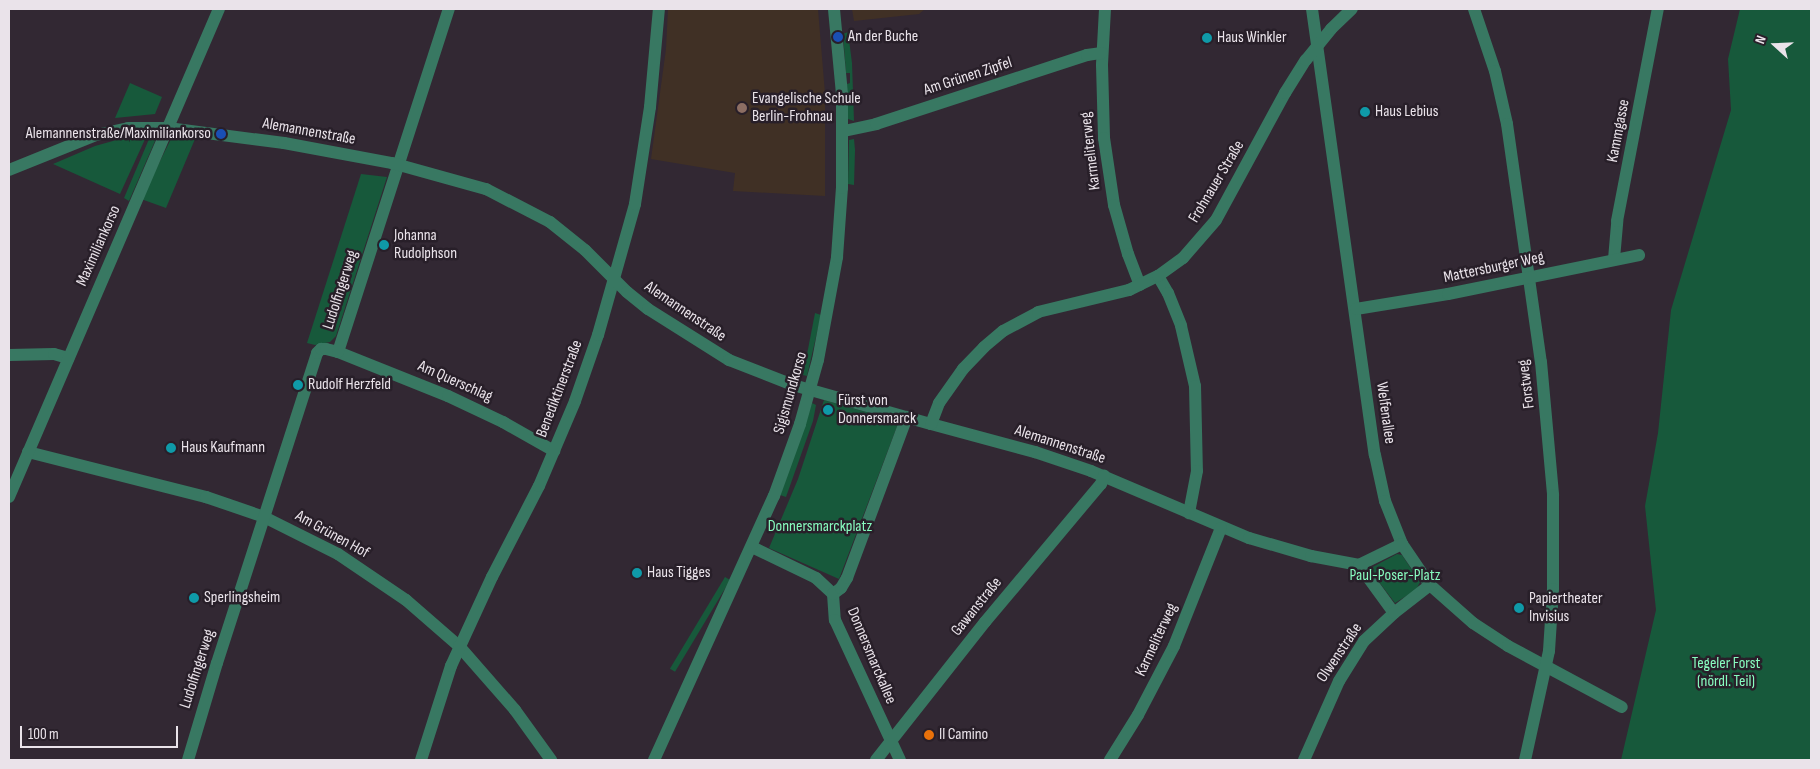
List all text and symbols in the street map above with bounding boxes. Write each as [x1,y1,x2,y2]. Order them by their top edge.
north arrow [1750,20,1800,70]
place label: An der Buche [848,27,918,47]
place label: Haus Winkler [1217,28,1287,48]
marker: An der Buche [832,31,844,43]
marker: Haus Winkler [1201,32,1213,44]
text: N [1751,33,1770,46]
street label: Am Grünen Zipfel [921,54,1015,100]
place label: Evangelische Schule Berlin-Frohnau [752,89,861,127]
street label: Kammgasse [1603,98,1635,164]
marker: Evangelische Schule Berlin-Frohnau [736,102,748,114]
place label: Haus Lebius [1375,102,1438,122]
marker: Haus Lebius [1359,106,1371,118]
street label: Karmeliterweg [1077,111,1105,191]
street label: Alemannenstraße [261,114,357,150]
place label: Alemannenstraße/Maximiliankorso [26,124,211,144]
marker: Alemannenstraße/Maximiliankorso [215,128,227,140]
street label: Frohnauer Straße [1185,137,1249,227]
street label: Maximiliankorso [73,203,125,289]
place label: Johanna Rudolphson [394,226,457,264]
marker: Johanna Rudolphson [378,239,390,251]
street label: Ludolfingerweg [319,248,363,332]
street label: Mattersburger Weg [1442,248,1546,288]
street label: Alemannenstraße [641,278,729,346]
street label: Benediktinerstraße [533,338,587,440]
street label: Sigismundkorso [770,350,812,436]
street label: Am Querschlag [415,357,495,407]
street label: Forstweg [1514,358,1540,410]
place label: Rudolf Herzfeld [308,375,391,395]
marker: Rudolf Herzfeld [292,379,304,391]
street label: Welfenallee [1371,381,1399,445]
place label: Fürst von Donnersmarck [838,391,916,429]
marker: Fürst von Donnersmarck [822,404,834,416]
street label: Alemannenstraße [1012,421,1108,469]
place label: Haus Kaufmann [181,438,265,458]
marker: Haus Kaufmann [165,442,177,454]
street label: Am Grünen Hof [292,507,372,563]
park label: Donnersmarckplatz [768,517,872,537]
place label: Haus Tigges [647,563,711,583]
park label: Paul-Poser-Platz [1350,566,1440,586]
marker: Haus Tigges [631,567,643,579]
street label: Gawanstraße [948,574,1006,640]
place label: Sperlingsheim [204,588,280,608]
place label: Papiertheater Invisius [1529,589,1603,627]
marker: Sperlingsheim [188,592,200,604]
street label: Karmeliterweg [1132,600,1182,680]
marker: Papiertheater Invisius [1513,602,1525,614]
street label: Donnersmarckallee [842,605,900,707]
street label: Olwenstraße [1313,620,1367,686]
street label: Ludolfingerweg [176,627,220,711]
park label: Tegeler Forst (nördl. Teil) [1692,654,1760,692]
scale bar [22,716,180,748]
text: 100 m [28,725,59,744]
place label: Il Camino [939,725,988,745]
marker: Il Camino [923,729,935,741]

